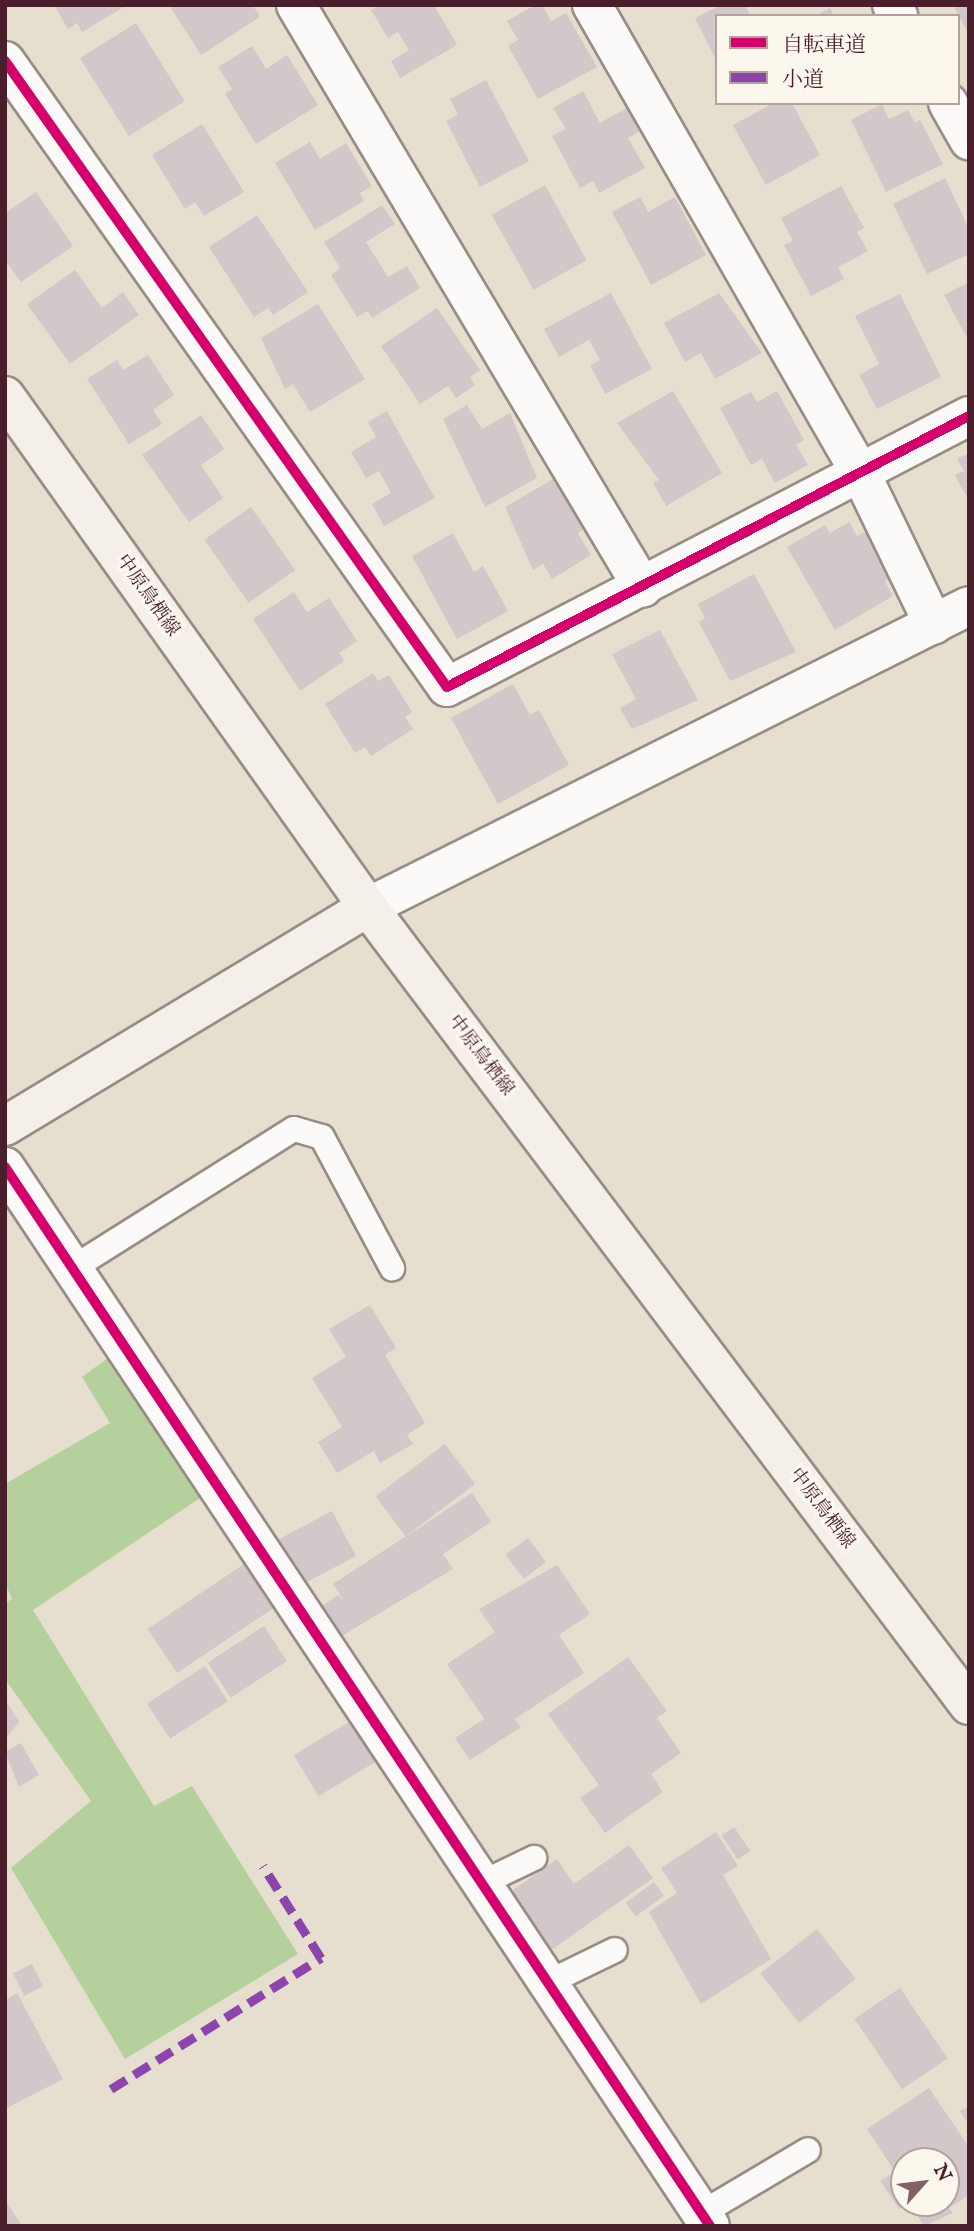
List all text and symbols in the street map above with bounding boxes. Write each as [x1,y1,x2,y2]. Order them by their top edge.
legend [715,14,960,105]
text: 自転車道 [782,32,866,59]
text: 小道 [782,67,824,94]
street label: 中原鳥栖線 [110,551,184,641]
street label: 中原鳥栖線 [442,1011,518,1101]
street label: 中原鳥栖線 [783,1464,859,1554]
north arrow [890,2147,960,2217]
text: N [927,2160,956,2186]

